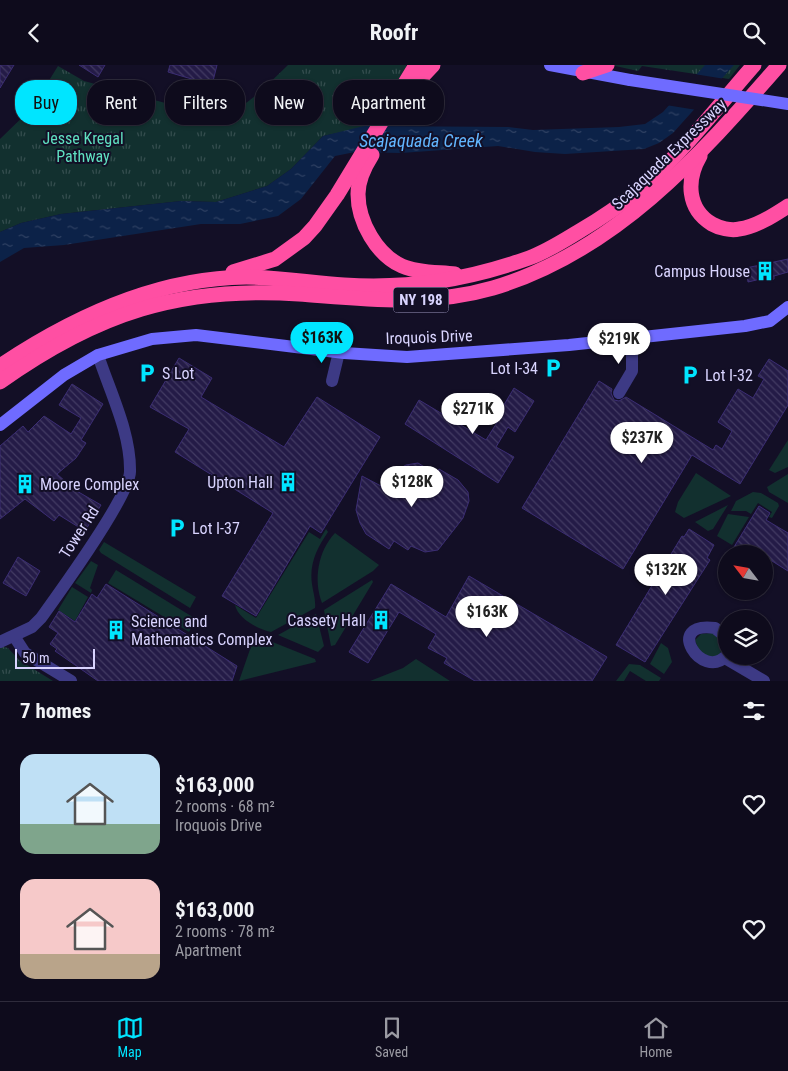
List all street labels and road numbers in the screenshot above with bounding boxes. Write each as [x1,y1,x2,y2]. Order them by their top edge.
street label: Scajaquada Expressway [608,94,730,213]
road number: NY 198 [394,287,448,313]
street label: Iroquois Drive [385,326,473,348]
street label: Tower Rd [55,502,103,562]

